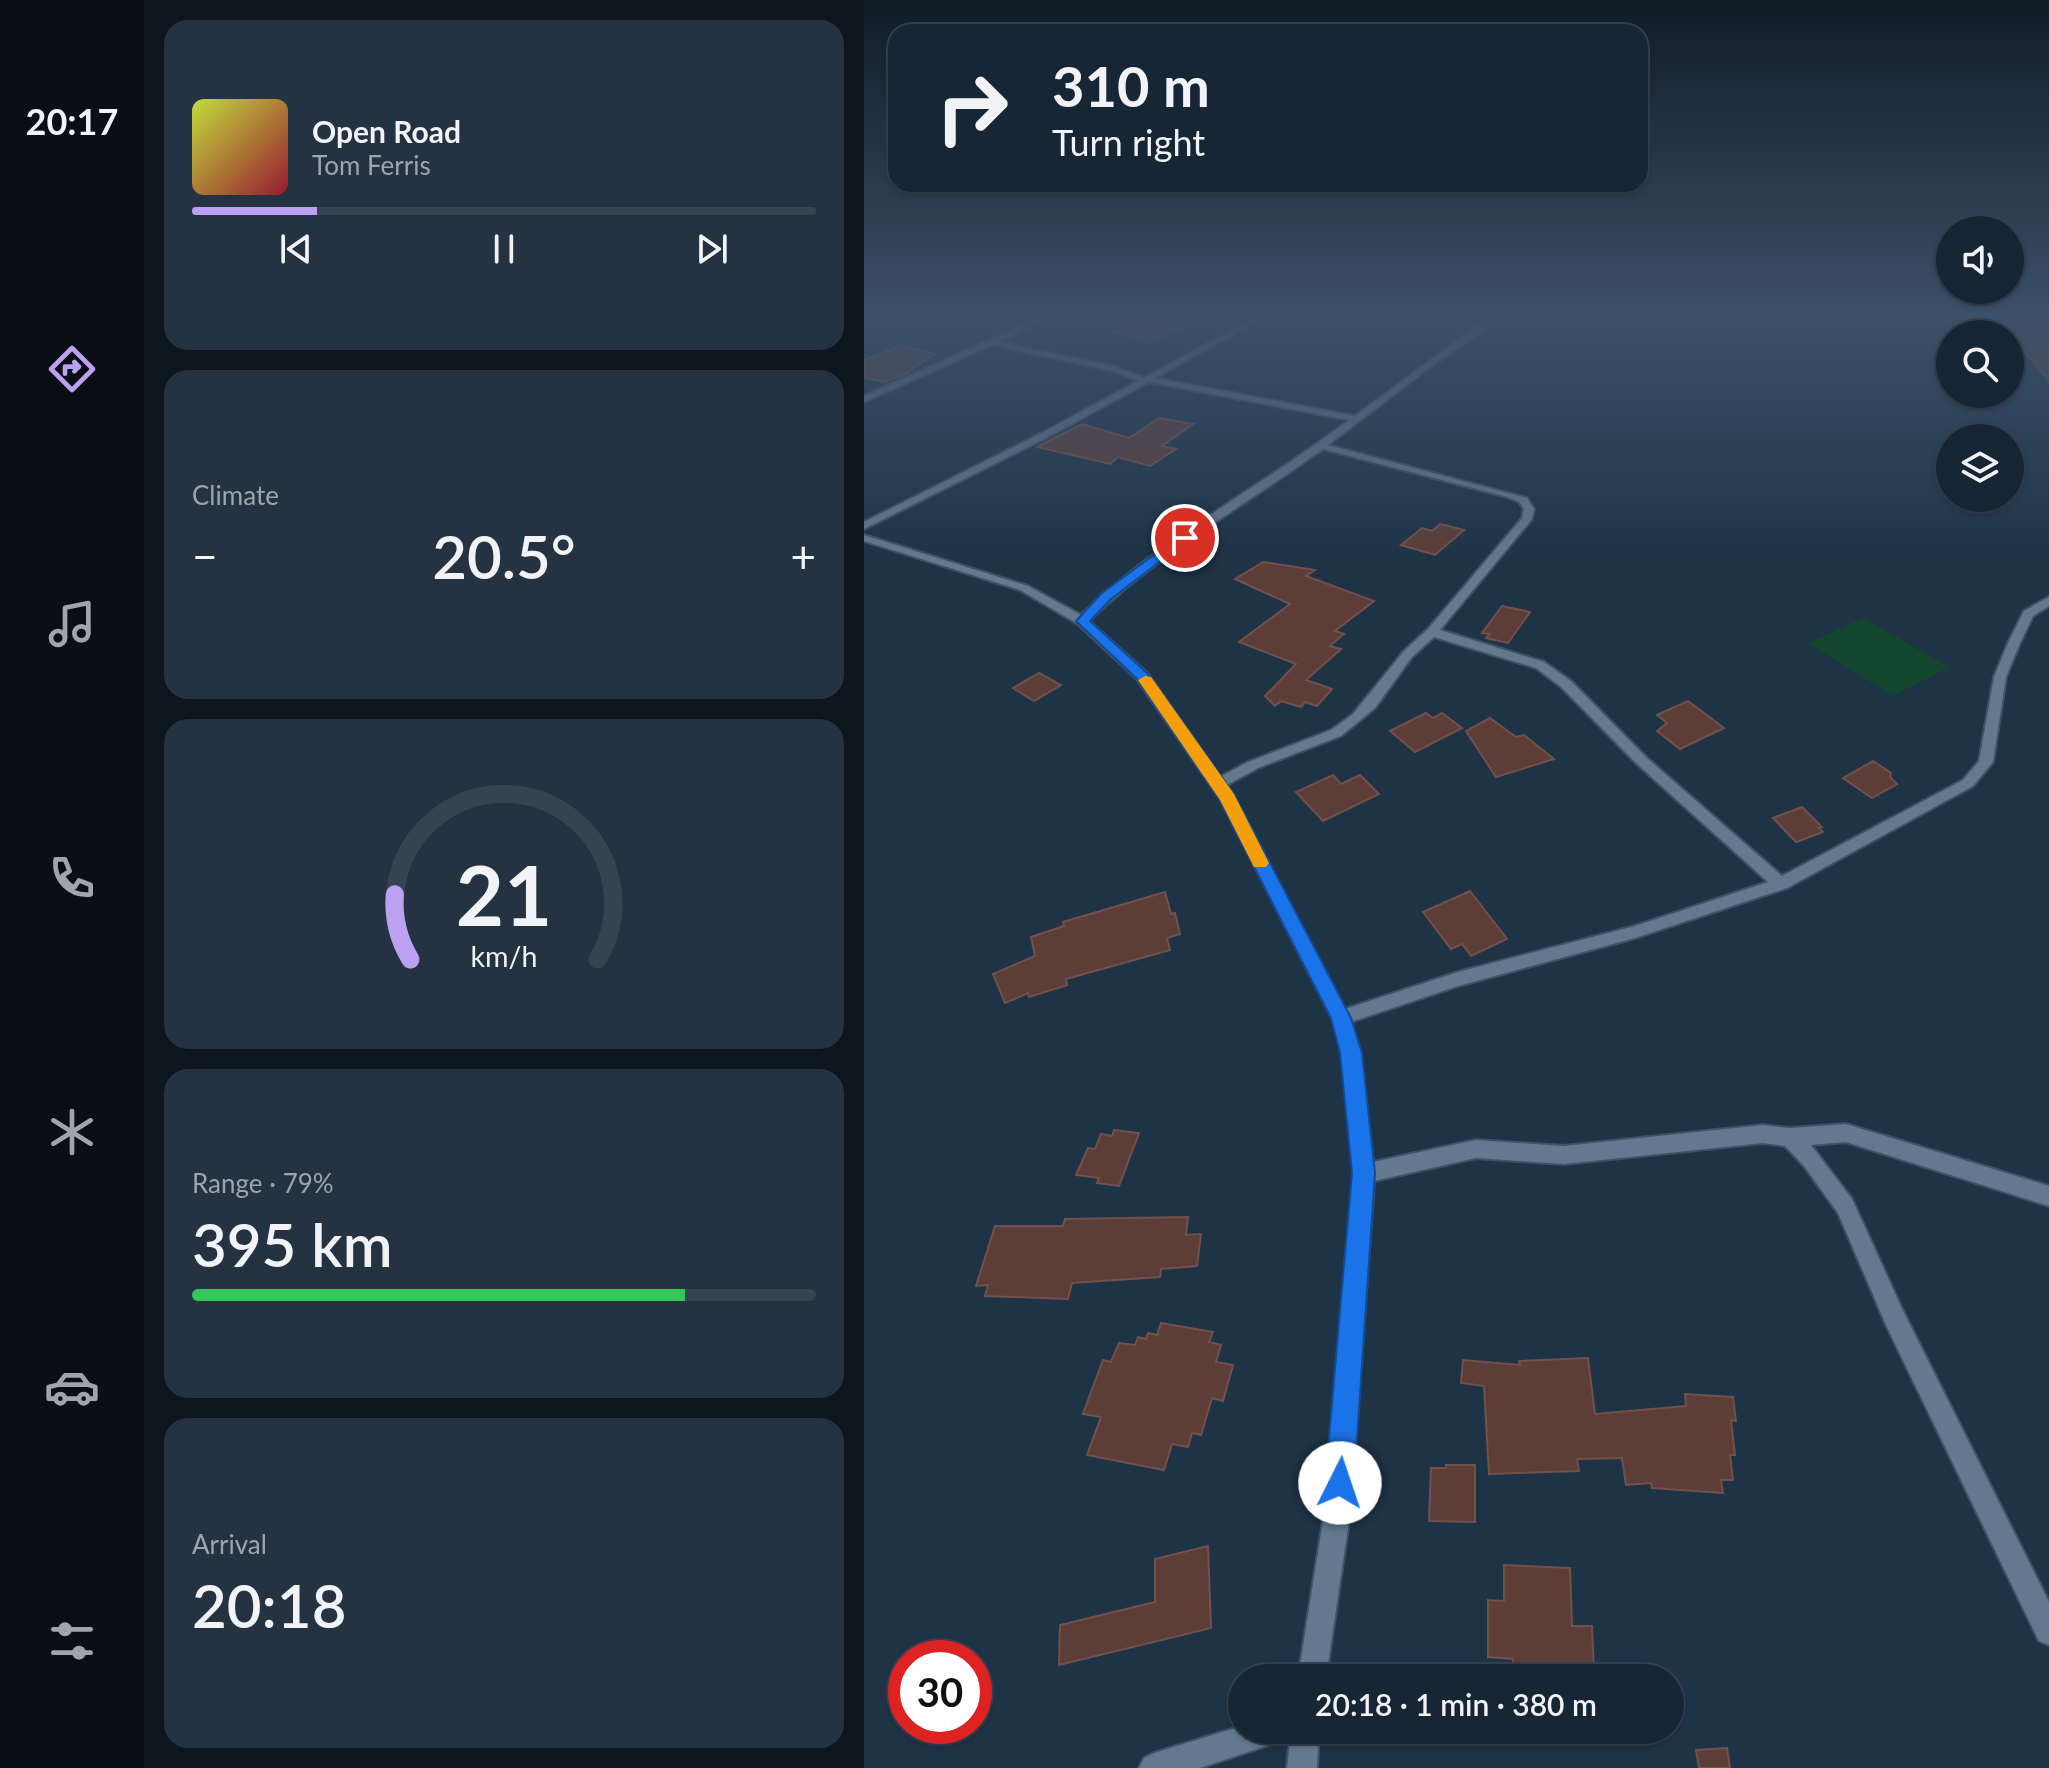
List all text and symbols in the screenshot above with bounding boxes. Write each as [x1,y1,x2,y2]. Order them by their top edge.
text: 310 m [1052,52,1210,119]
icon: right [920,56,1024,160]
text: 20:17 [26,99,118,143]
text: Open Road [312,113,461,149]
text: Turn right [1052,120,1205,164]
text: Tom Ferris [312,149,431,181]
map controls [1936,216,2024,512]
button: sound [1936,216,2024,304]
icon: previous [274,227,318,271]
icon: pause [482,227,526,271]
icon: next [690,227,734,271]
button: search [1936,320,2024,408]
icon: directions [44,341,100,397]
button: layers [1936,424,2024,512]
text: Climate [192,479,279,511]
pin [1151,504,1219,572]
icon: arrive [1163,516,1207,560]
text: 20.5° [432,520,576,592]
text: − [192,530,218,582]
text: + [790,530,816,582]
icon: music [44,596,100,652]
text: 21 [456,844,552,944]
icon: phone [44,850,100,906]
text: km/h [471,939,537,973]
icon: climate [44,1104,100,1160]
text: Range · 79% [192,1167,334,1199]
text: 395 km [192,1208,393,1280]
icon: car [44,1359,100,1415]
position arrow [1298,1441,1382,1525]
text: Arrival [192,1528,267,1560]
text: 20:18 [192,1569,346,1641]
icon: filters [44,1613,100,1669]
speed limit sign: 30 [888,1640,992,1744]
text: 20:18 · 1 min · 380 m [1315,1686,1597,1722]

